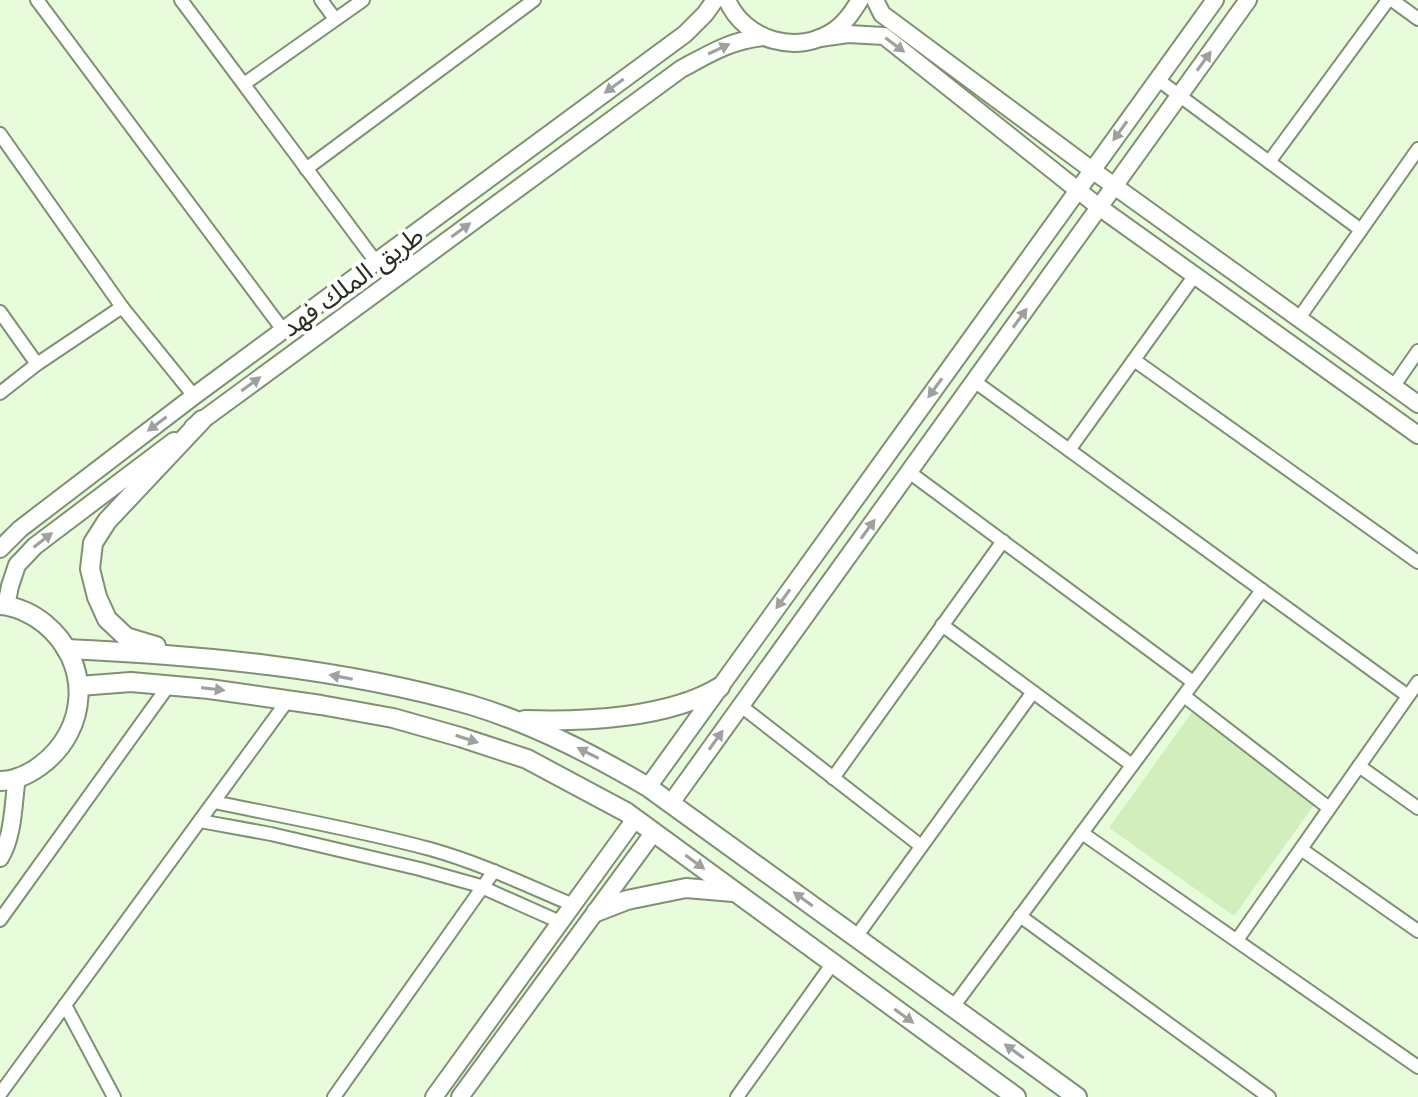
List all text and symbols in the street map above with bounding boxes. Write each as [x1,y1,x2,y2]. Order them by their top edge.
one-way arrow [884,36,905,52]
one-way arrow [707,42,731,56]
one-way arrow [1196,50,1212,72]
one-way arrow [603,78,624,94]
one-way arrow [1113,121,1128,142]
street label: طريق الملك فهد [274,218,430,344]
one-way arrow [450,223,471,239]
one-way arrow [1011,307,1027,328]
one-way arrow [240,376,262,392]
one-way arrow [927,377,943,399]
one-way arrow [147,416,167,432]
one-way arrow [860,518,875,539]
one-way arrow [33,533,53,549]
one-way arrow [776,589,792,609]
one-way arrow [328,670,353,683]
one-way arrow [200,683,225,696]
one-way arrow [708,729,724,751]
one-way arrow [456,733,480,746]
one-way arrow [577,746,600,760]
one-way arrow [684,854,705,869]
one-way arrow [792,891,814,907]
one-way arrow [894,1007,915,1023]
one-way arrow [1004,1044,1024,1060]

